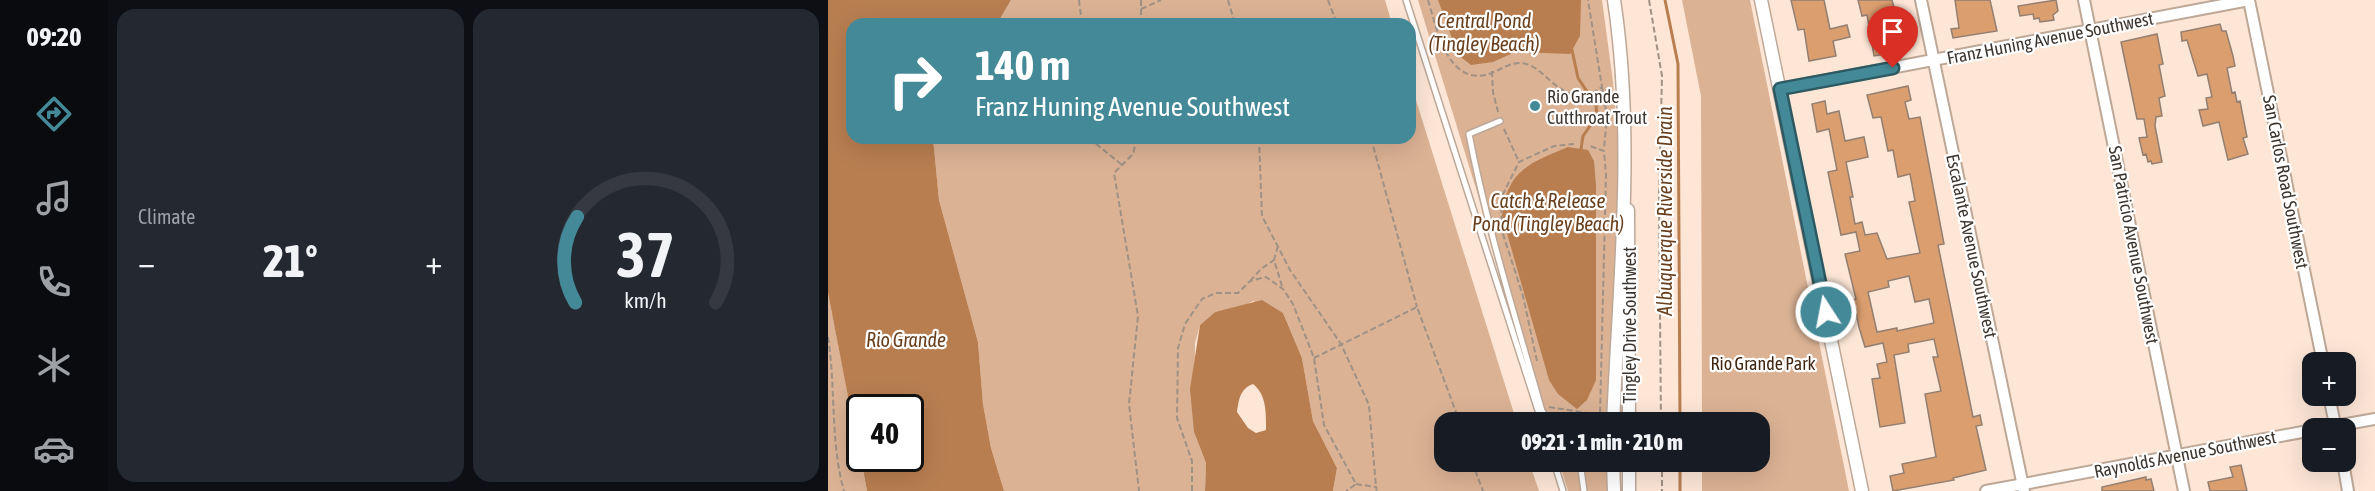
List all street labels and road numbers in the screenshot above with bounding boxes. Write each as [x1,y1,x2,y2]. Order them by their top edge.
street label: Franz Huning Avenue Southwest [1945,8,2155,68]
street label: San Carlos Road Southwest [2259,93,2313,271]
street label: San Patricio Avenue Southwest [2104,144,2164,346]
street label: Escalante Avenue Southwest [1942,152,2002,340]
street label: Tingley Drive Southwest [1619,247,1640,403]
street label: Raynolds Avenue Southwest [2092,426,2278,482]

